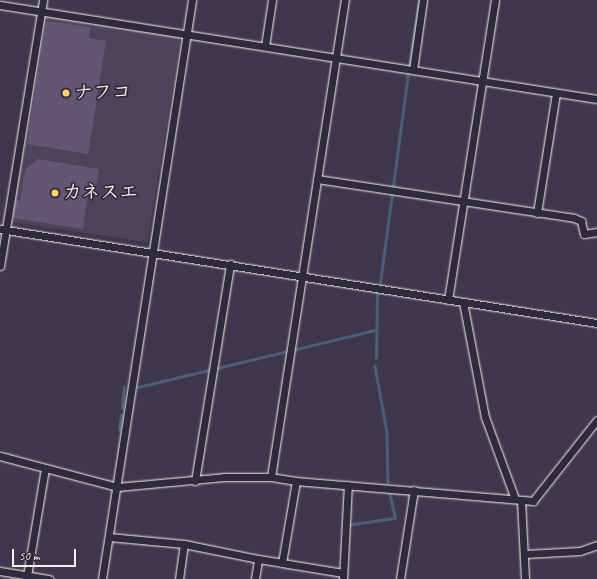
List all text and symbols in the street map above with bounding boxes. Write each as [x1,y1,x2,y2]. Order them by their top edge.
place label: ナフコ [74,82,131,104]
marker: ナフコ [61,88,71,98]
place label: カネスエ [63,182,139,204]
marker: カネスエ [50,188,60,198]
scale bar [14,541,78,567]
text: 50 m [19,548,39,564]

